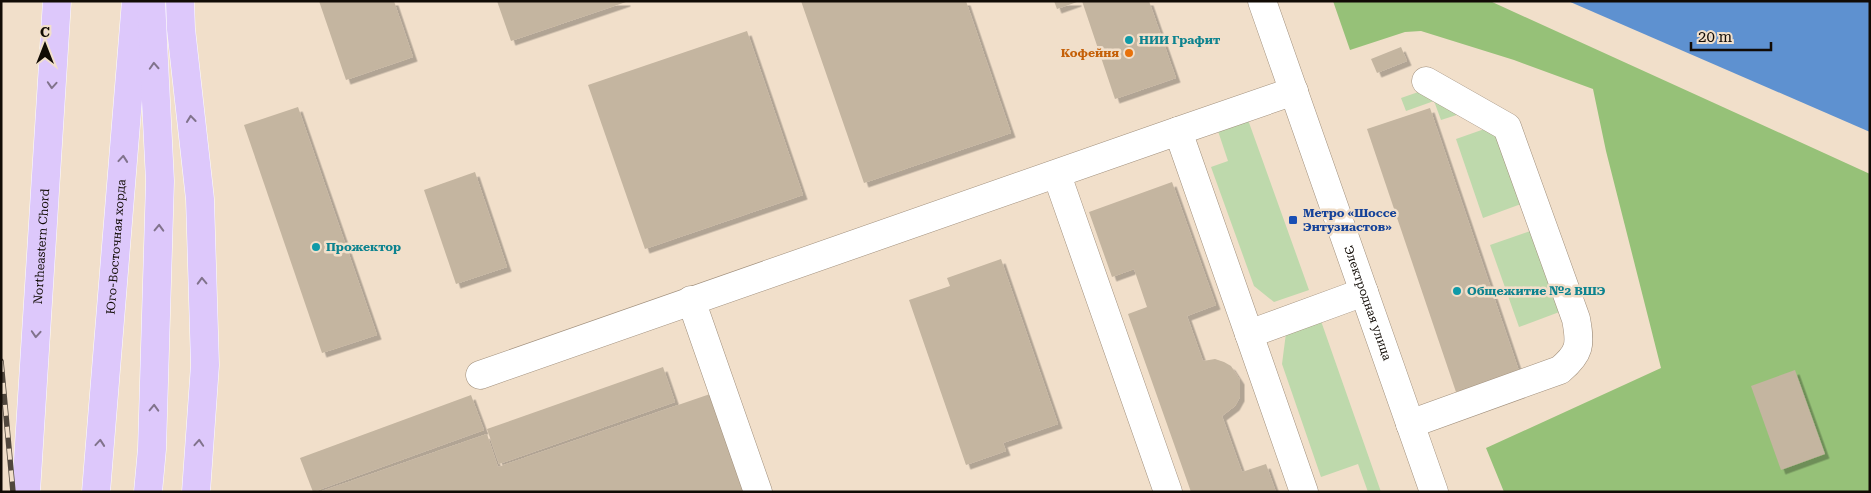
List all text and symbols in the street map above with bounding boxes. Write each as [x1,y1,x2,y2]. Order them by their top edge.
north arrow [20,20,70,70]
scale bar [1691,20,1771,52]
text: С [40,24,50,40]
text: 20 m [1698,28,1733,46]
place label: НИИ Графит [1139,33,1220,47]
marker: НИИ Графит [1123,34,1135,46]
place label: Кофейня [1061,46,1119,60]
marker: Кофейня [1123,47,1135,59]
one-way arrow [149,62,160,70]
one-way arrow [46,81,57,89]
one-way arrow [186,115,197,123]
one-way arrow [117,155,128,163]
street label: Юго-Восточная хорда [103,178,128,315]
street label: Northeastern Chord [31,188,52,305]
place label: Метро «Шоссе Энтузиастов» [1303,206,1397,234]
marker: Метро «Шоссе Энтузиастов» [1287,214,1299,226]
one-way arrow [154,224,164,232]
place label: Прожектор [326,240,401,254]
marker: Прожектор [310,241,322,253]
street label: Электродная улица [1341,244,1395,363]
one-way arrow [197,277,207,284]
place label: Общежитие №2 ВШЭ [1467,284,1606,298]
marker: Общежитие №2 ВШЭ [1451,285,1463,297]
one-way arrow [30,331,41,339]
one-way arrow [148,404,159,412]
one-way arrow [95,439,106,447]
one-way arrow [194,439,205,447]

